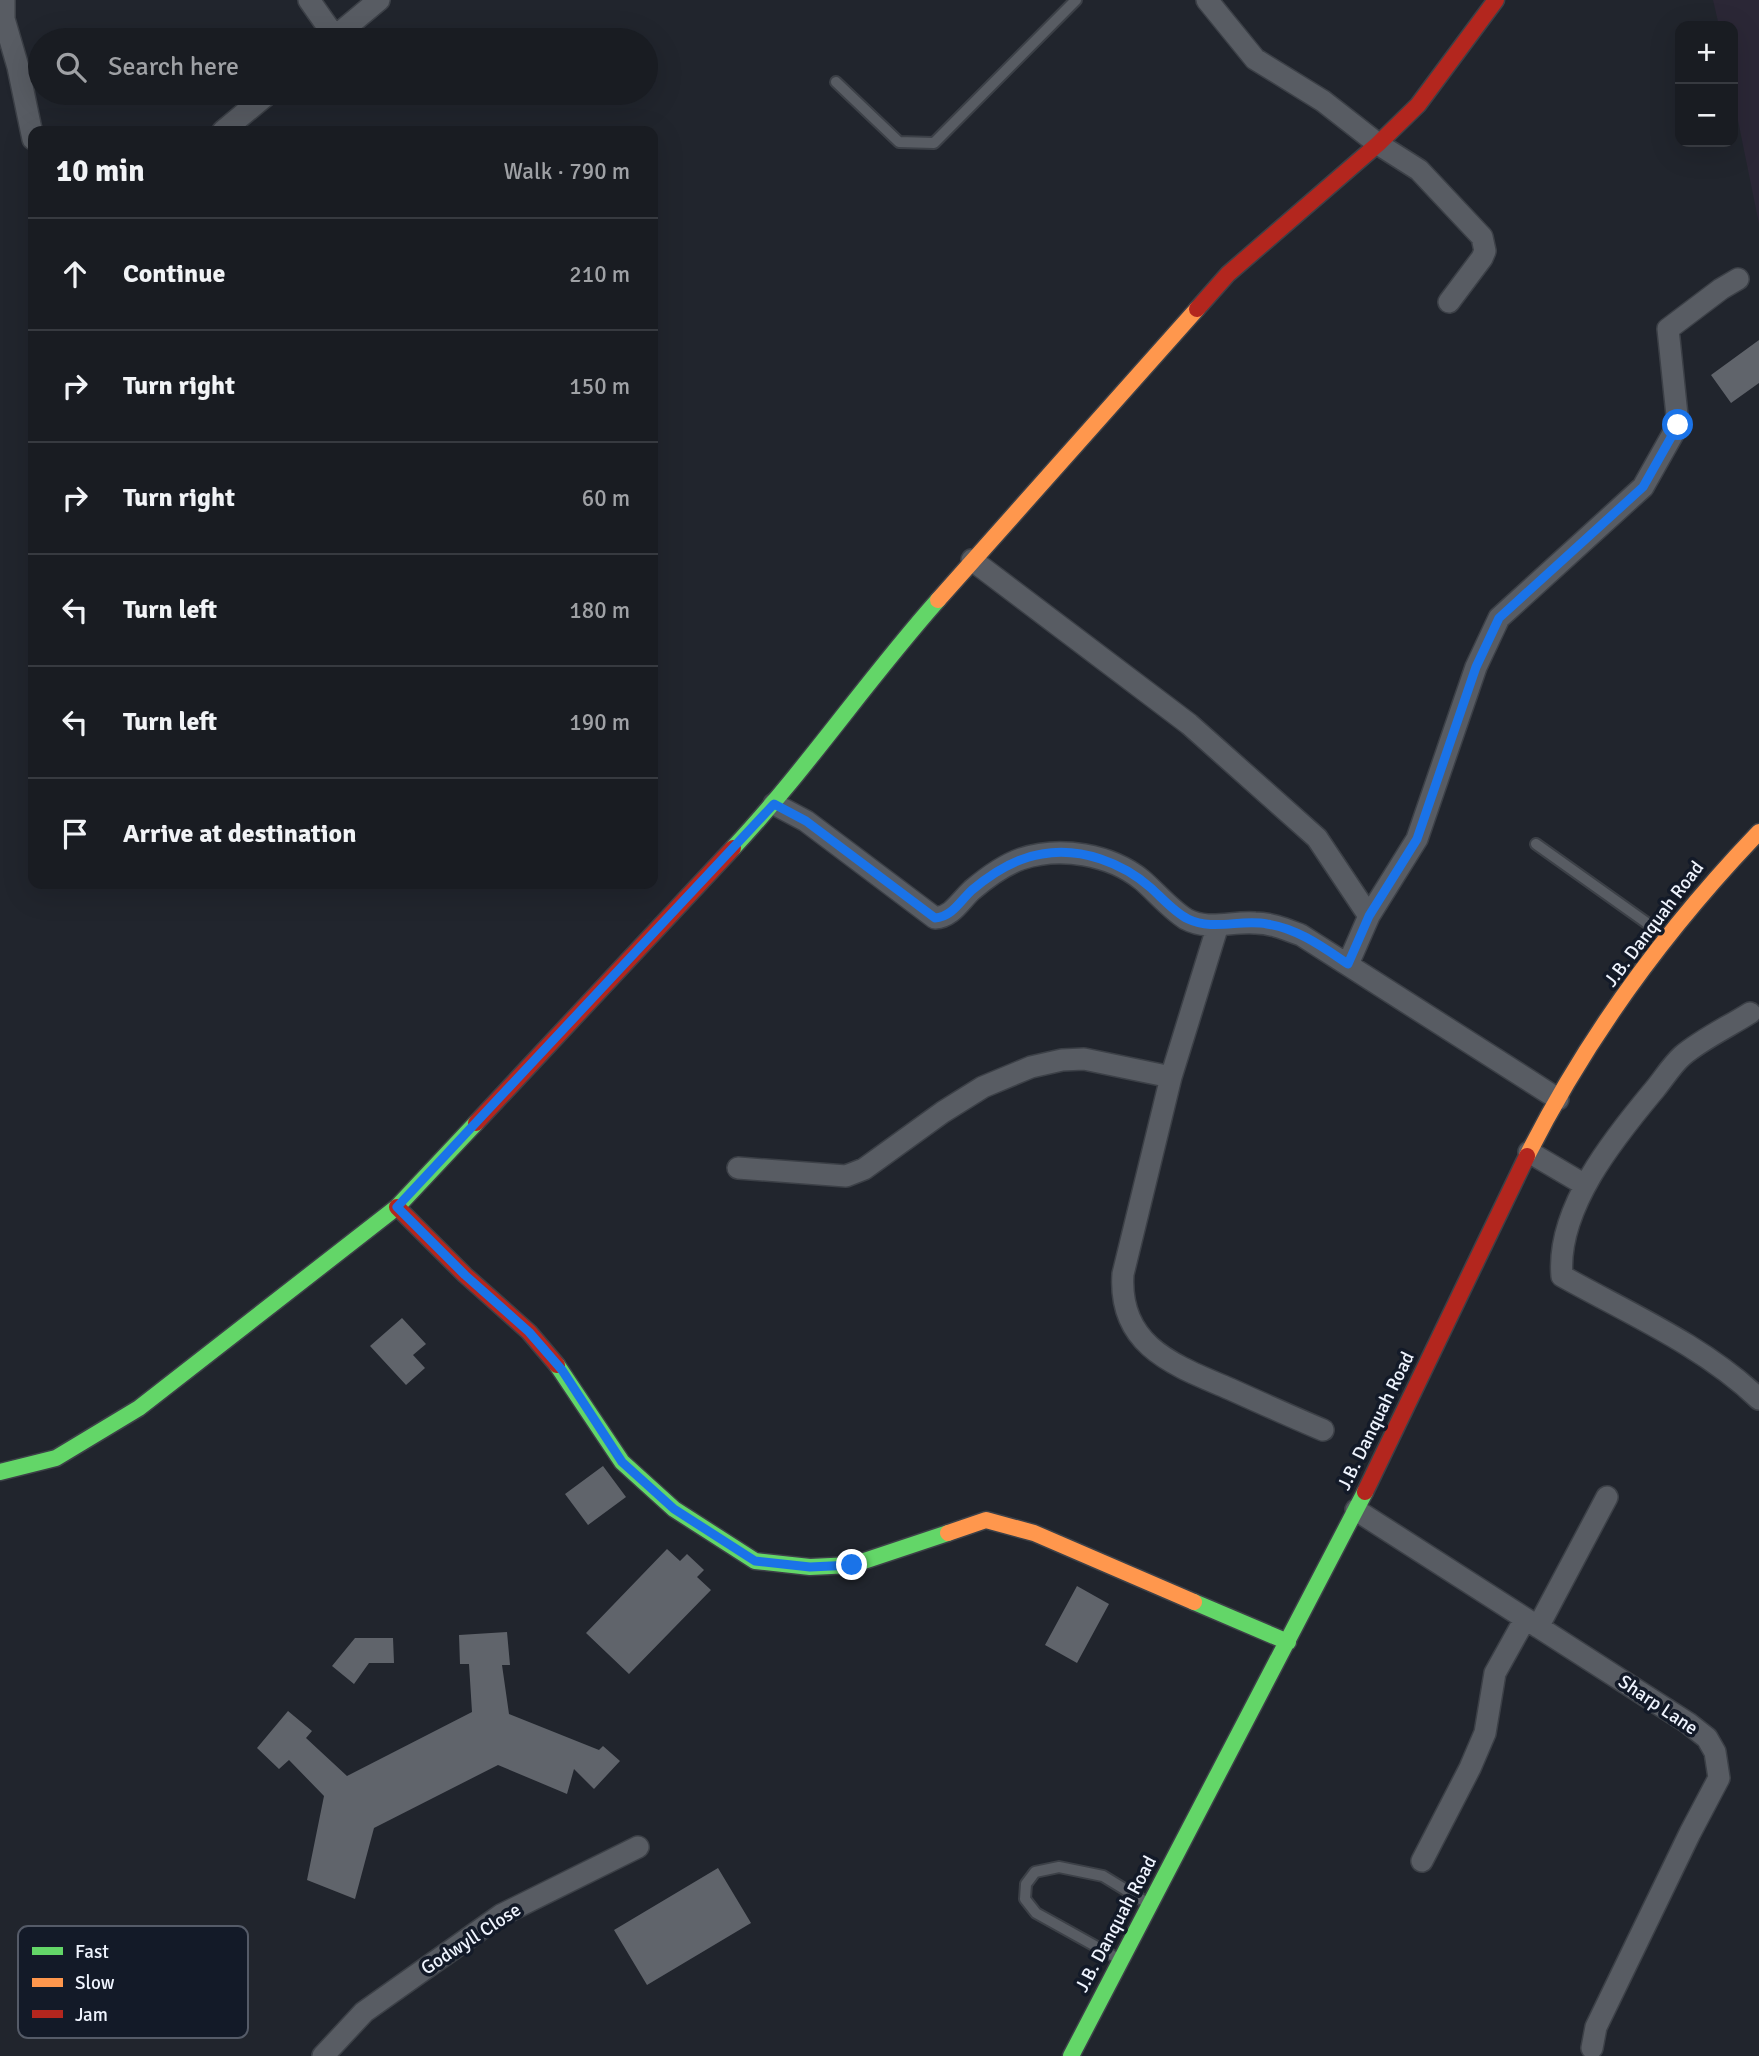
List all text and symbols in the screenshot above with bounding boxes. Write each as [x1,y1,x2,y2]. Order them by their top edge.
map controls [1675,21,1738,147]
button: + [1675,21,1738,84]
search box [28,28,658,105]
icon: search [52,48,90,86]
text: Search here [108,51,239,83]
button: − [1675,84,1738,147]
text: 10 min [56,153,145,190]
text: Walk · 790 m [504,157,630,186]
icon: ahead [56,255,94,293]
text: Continue [123,258,225,290]
text: 210 m [569,260,630,289]
icon: right [56,367,94,405]
text: Turn right [123,370,235,402]
text: 150 m [569,372,630,401]
route start [1662,409,1693,440]
icon: right [56,479,94,517]
text: Turn right [123,482,235,514]
text: 60 m [582,484,630,513]
icon: left [56,591,94,629]
text: Turn left [123,594,217,626]
text: 180 m [569,596,630,625]
icon: left [56,703,94,741]
text: Turn left [123,706,217,738]
text: 190 m [569,708,630,737]
icon: arrive [56,815,94,853]
text: Arrive at destination [123,818,356,850]
street label: J.B. Danquah Road [1599,856,1709,992]
street label: J.B. Danquah Road [1332,1348,1420,1494]
route end [836,1549,867,1580]
street label: Sharp Lane [1614,1670,1702,1740]
street label: J.B. Danquah Road [1070,1852,1162,1996]
street label: Godwyll Close [416,1898,526,1980]
legend [18,1926,248,2038]
text: Fast [75,1940,109,1964]
text: Slow [75,1971,115,1995]
text: Jam [75,2003,108,2027]

